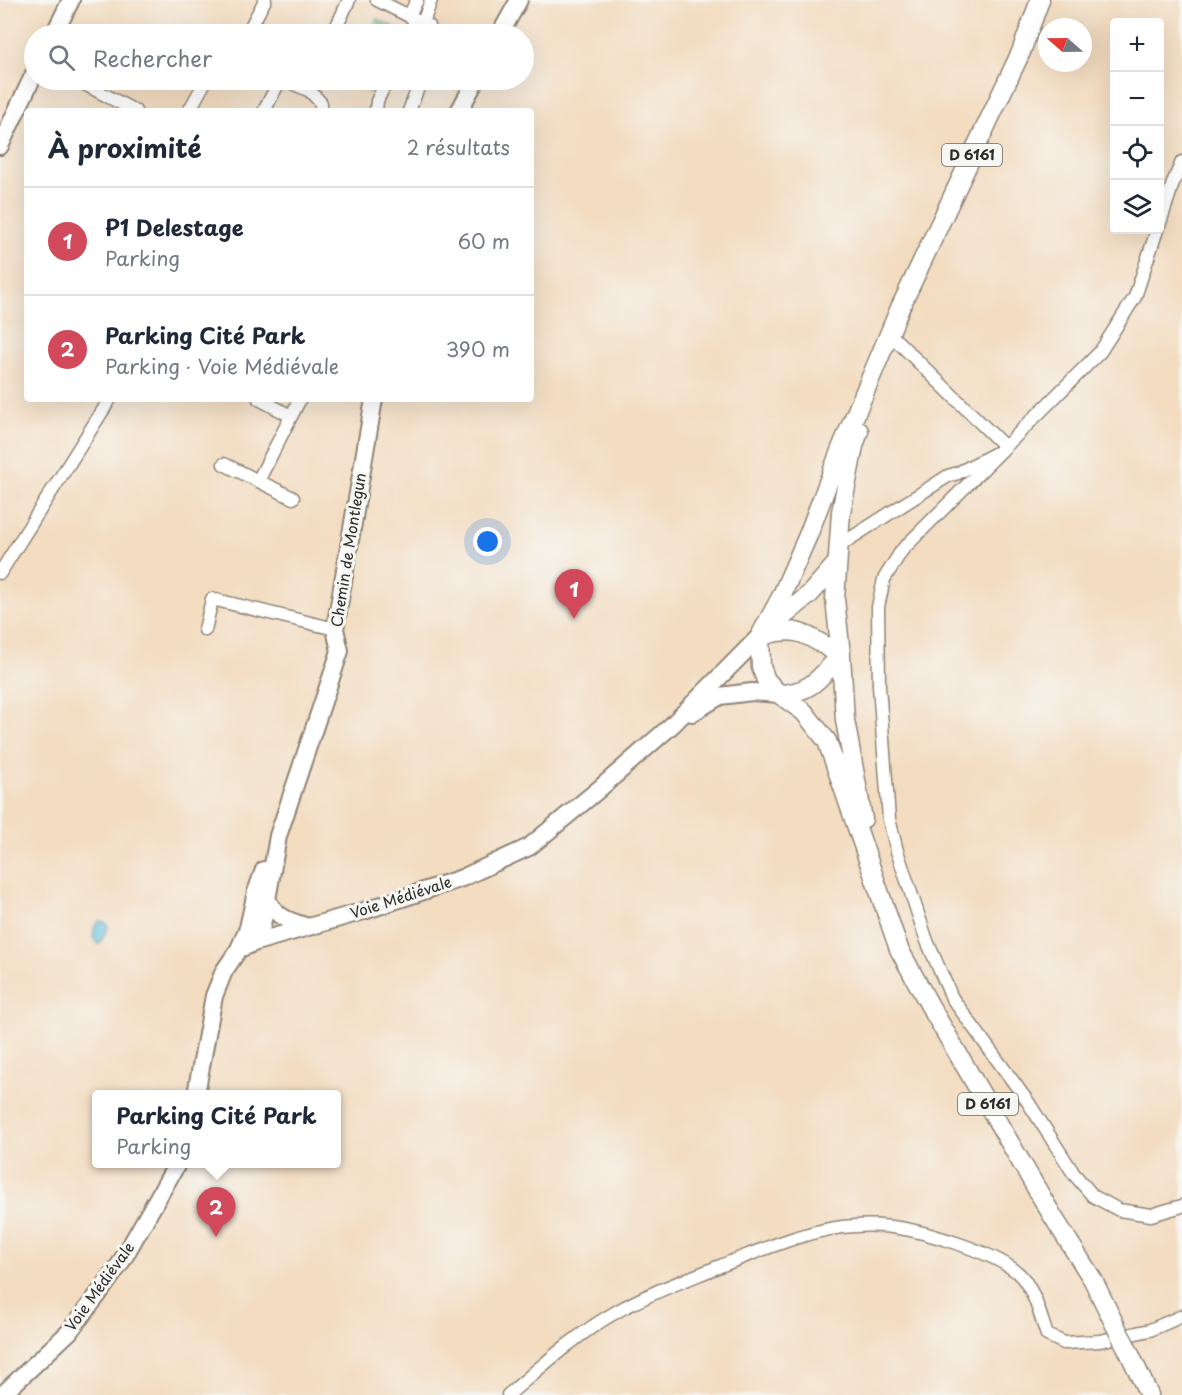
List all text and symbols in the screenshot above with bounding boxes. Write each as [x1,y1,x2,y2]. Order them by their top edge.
north arrow [1038,18,1092,72]
map controls [1110,18,1164,234]
button: + [1110,18,1164,72]
search box [24,24,534,90]
icon: search [45,41,78,74]
text: Rechercher [93,41,212,74]
button: − [1110,72,1164,126]
button: locate [1110,126,1164,180]
text: À proximité [48,128,202,167]
text: 2 résultats [407,132,510,162]
road number: D 6161 [942,144,1002,166]
button: layers [1110,180,1164,234]
text: P1 Delestage [105,210,244,243]
text: 1 [63,226,72,256]
text: 60 m [458,226,510,256]
text: Parking [105,243,180,273]
text: Parking Cité Park [105,318,305,351]
text: 2 [60,334,75,364]
text: 390 m [446,334,510,364]
text: Parking · Voie Médiévale [105,351,339,381]
street label: Chemin de Montlegun [324,471,371,629]
your location [473,527,502,556]
pin: 1 [554,570,594,619]
street label: Voie Médiévale [347,869,455,924]
popup [92,1090,341,1168]
road number: D 6161 [958,1093,1018,1115]
text: Parking Cité Park [116,1098,317,1131]
text: Parking [116,1131,191,1161]
pin: 2 [196,1188,236,1237]
street label: Voie Médiévale [58,1236,139,1336]

